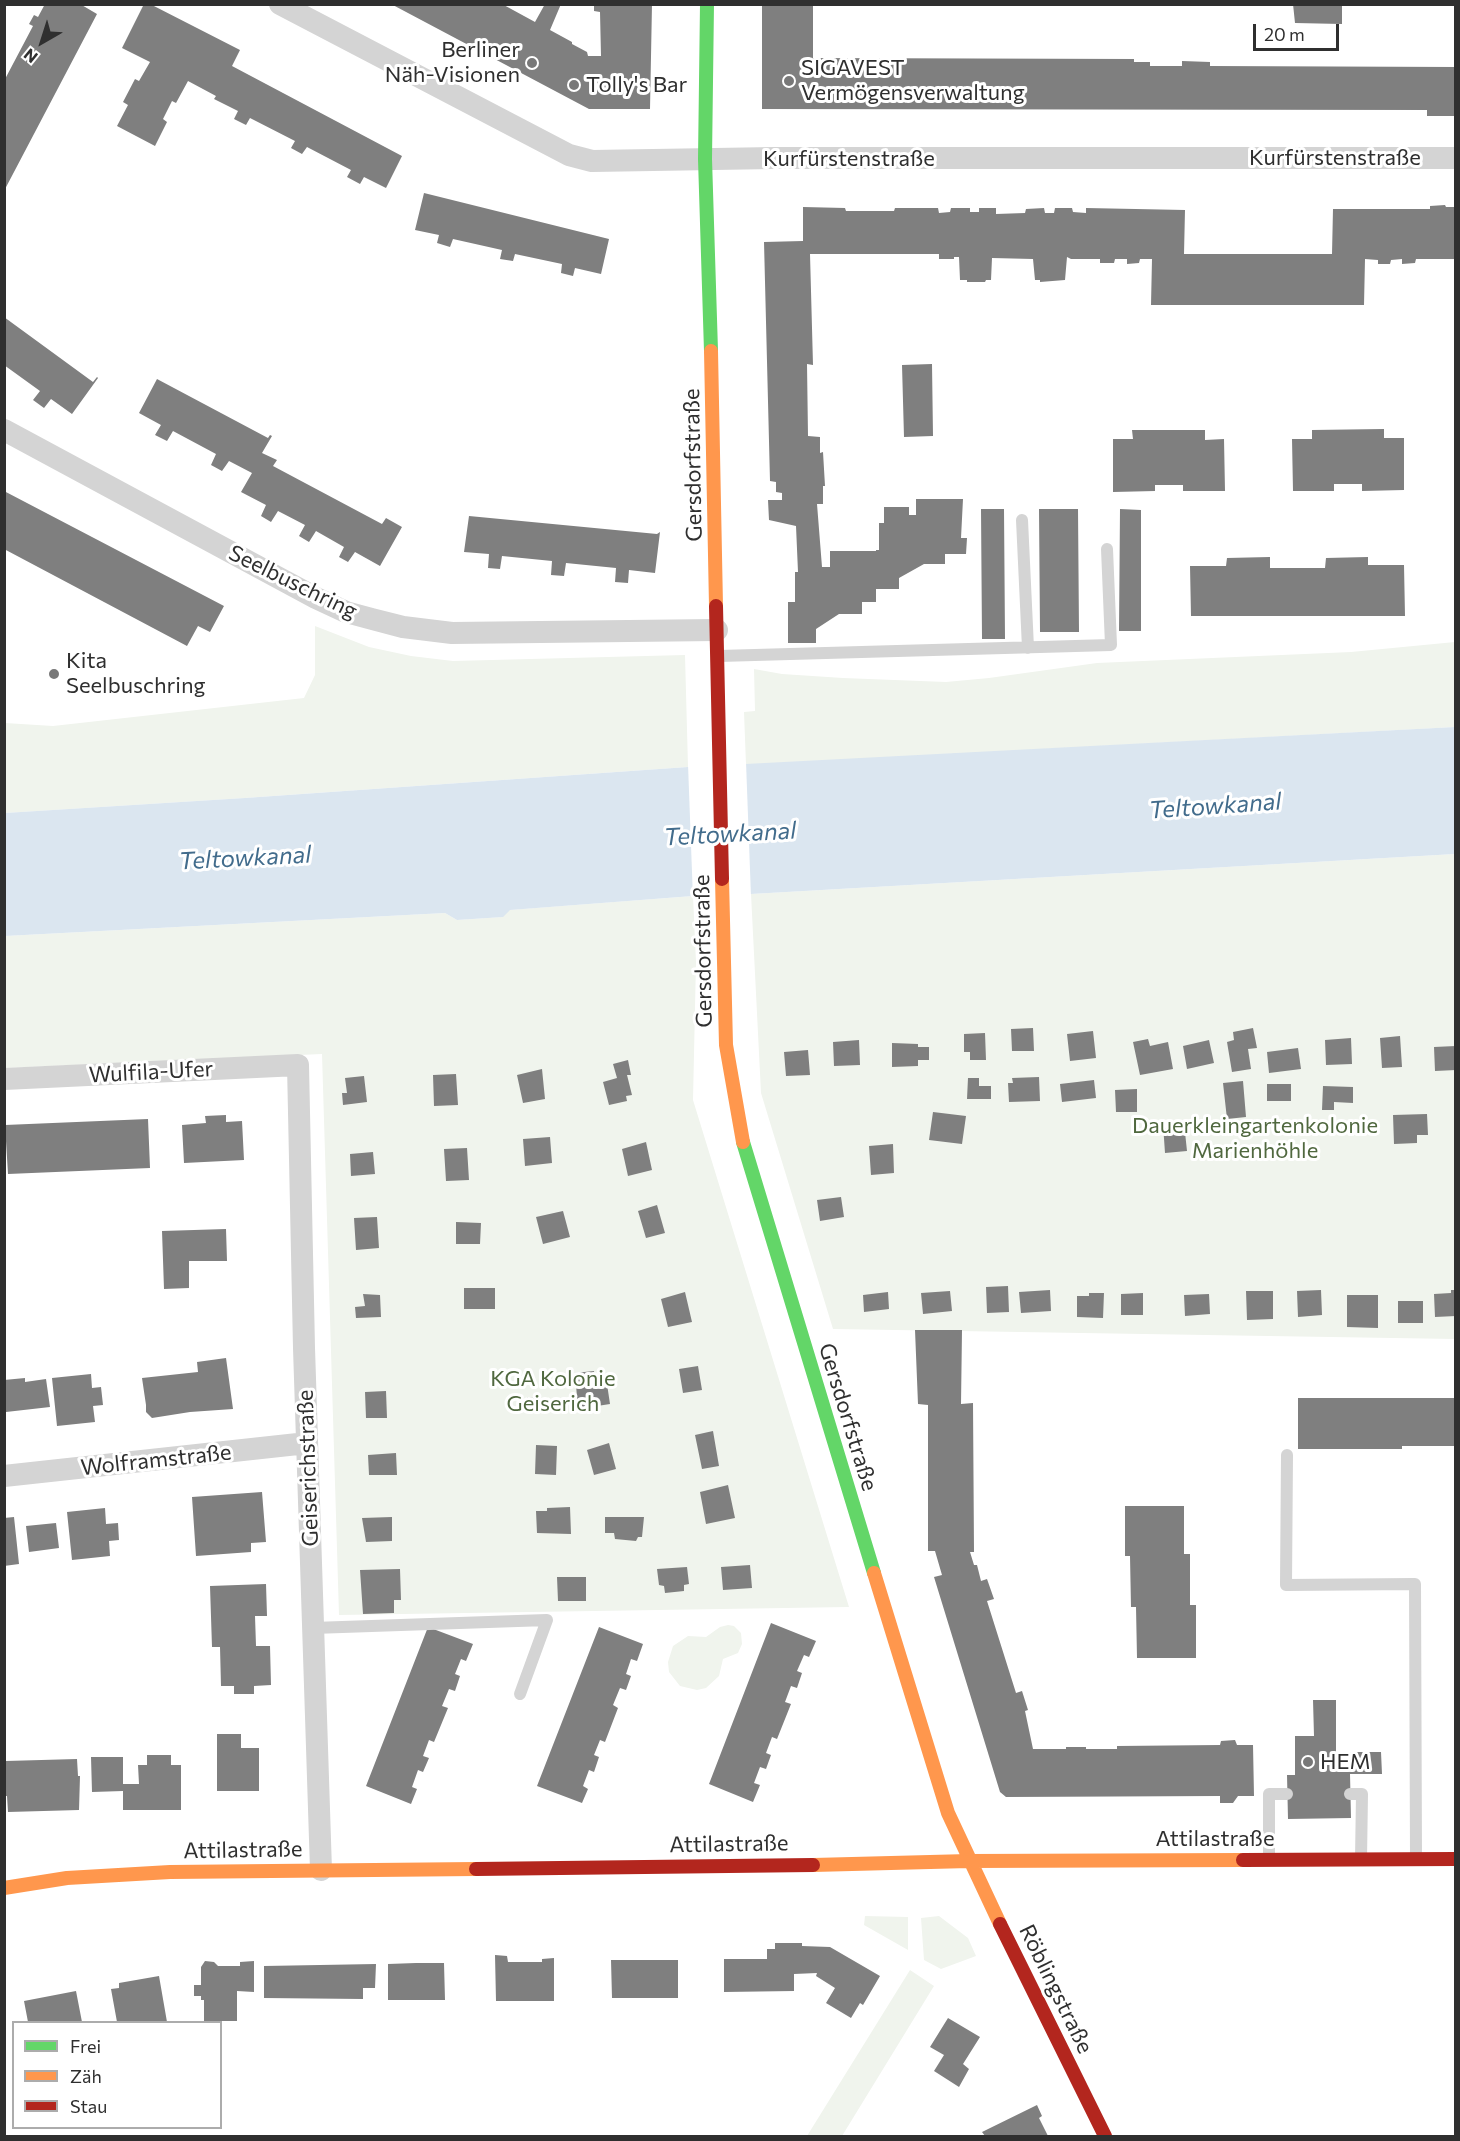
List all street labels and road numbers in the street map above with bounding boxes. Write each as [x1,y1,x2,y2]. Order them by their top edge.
street label: Kurfürstenstraße [1249,145,1421,171]
street label: Kurfürstenstraße [763,146,935,172]
street label: Gersdorfstraße [678,388,708,542]
street label: Seelbuschring [225,540,361,624]
street label: Gersdorfstraße [688,874,718,1028]
street label: Wulfila-Ufer [88,1056,214,1088]
street label: Gersdorfstraße [813,1340,883,1494]
street label: Geiserichstraße [292,1389,324,1547]
street label: Wolframstraße [79,1439,233,1481]
street label: Attilastraße [1155,1826,1275,1852]
street label: Attilastraße [669,1830,789,1858]
street label: Attilastraße [183,1836,303,1864]
street label: Röblingstraße [1013,1920,1099,2058]

